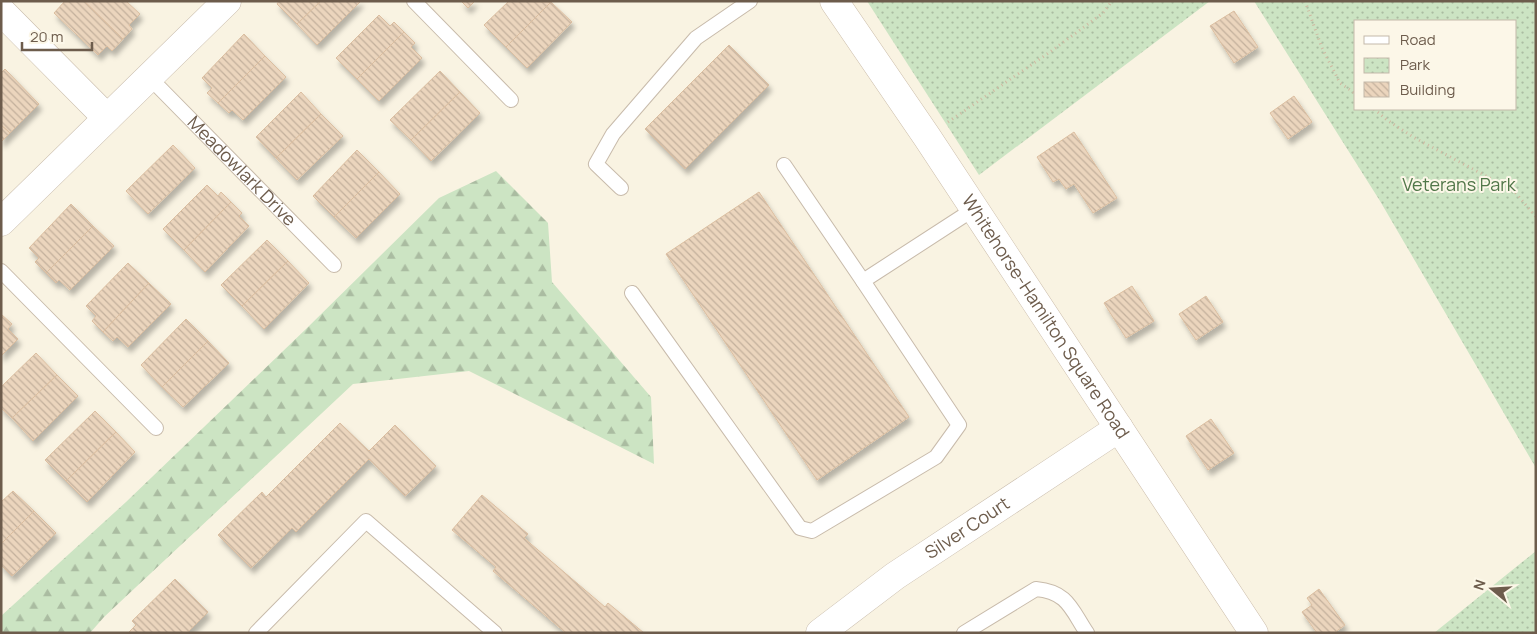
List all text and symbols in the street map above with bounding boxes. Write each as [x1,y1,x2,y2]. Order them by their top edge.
scale bar [22,20,92,52]
legend [1354,20,1517,110]
text: 20 m [30,26,63,47]
text: Road [1400,29,1436,50]
text: Park [1400,54,1430,75]
text: Building [1400,79,1455,100]
street label: Meadowlark Drive [183,110,302,231]
park label: Veterans Park [1402,172,1517,196]
street label: Whitehorse-Hamilton Square Road [957,189,1135,443]
street label: Silver Court [920,491,1014,564]
north arrow [1467,564,1517,614]
text: N [1469,577,1490,593]

